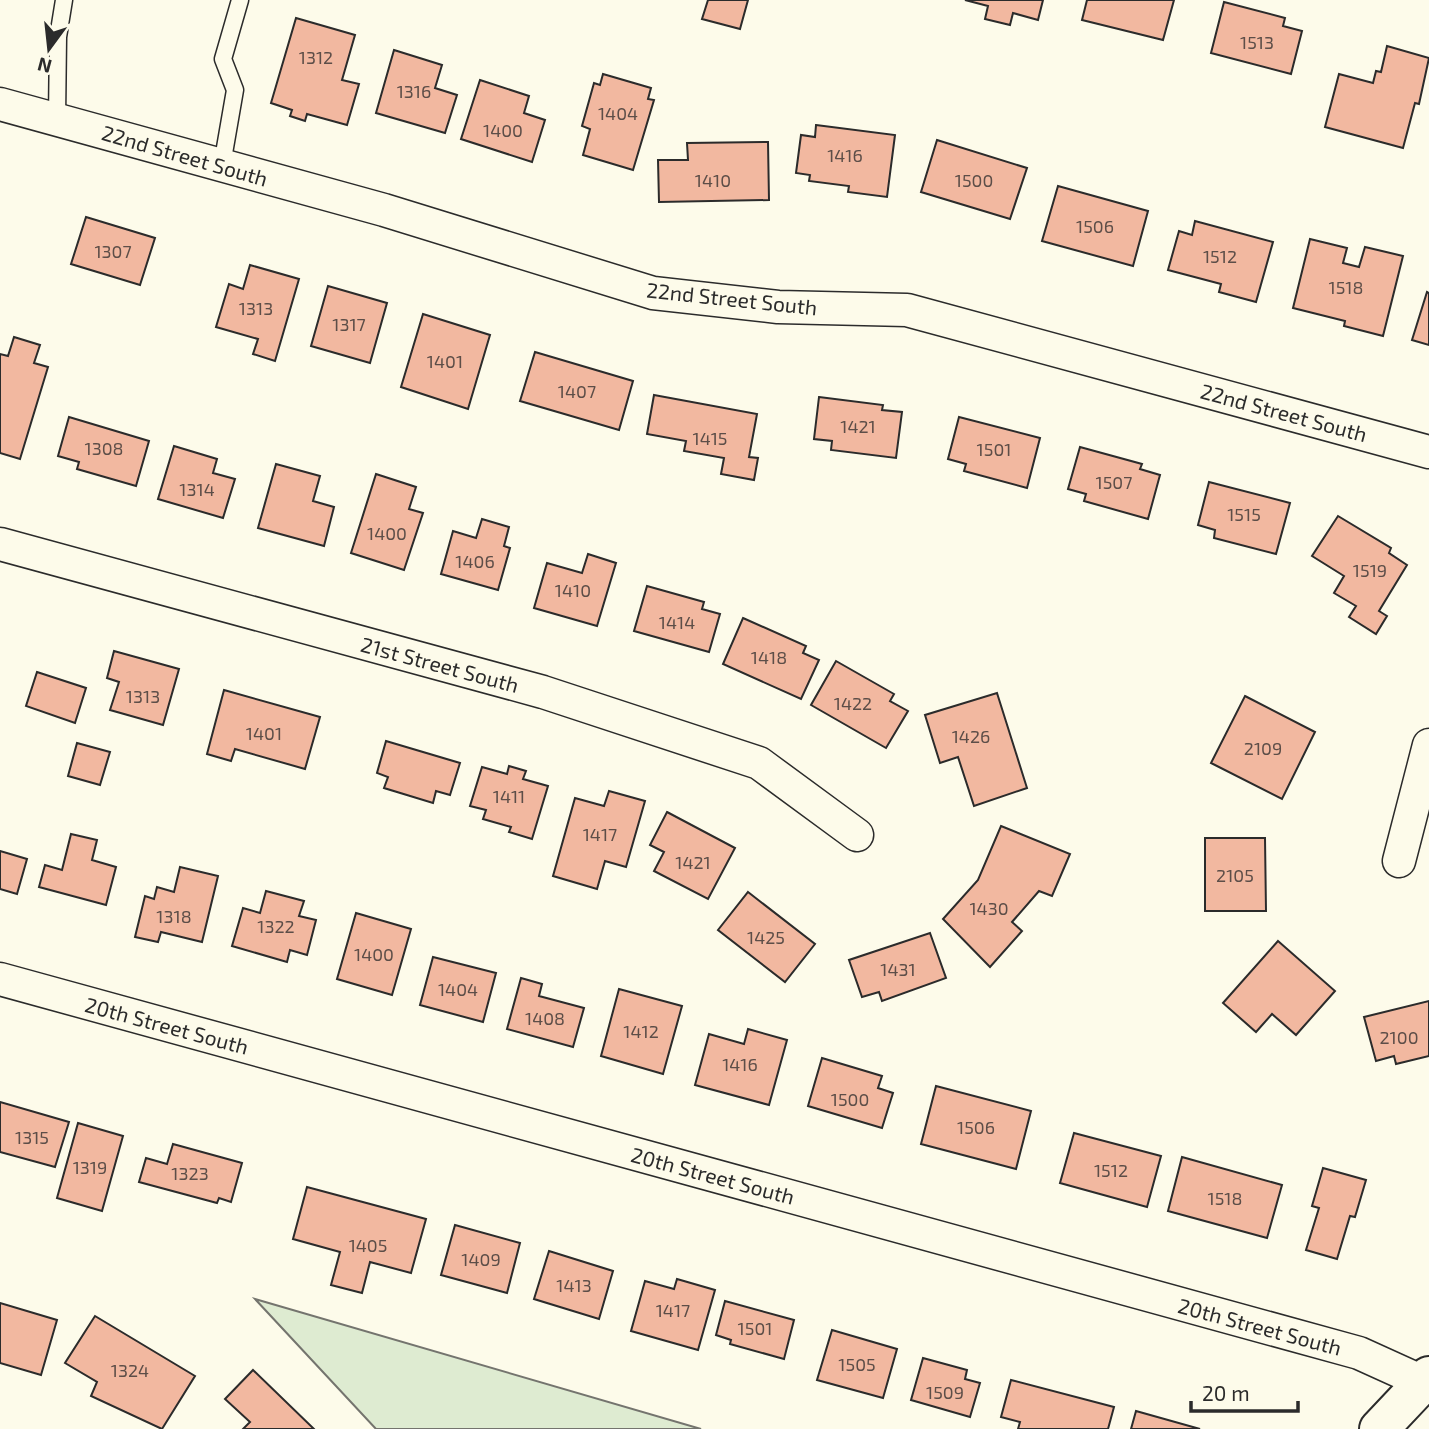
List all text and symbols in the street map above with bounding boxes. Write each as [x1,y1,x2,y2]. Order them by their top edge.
north arrow [14,14,84,84]
house number: 1513 [1240,31,1274,53]
house number: 1312 [299,46,333,68]
text: N [35,53,54,79]
house number: 1316 [397,80,431,102]
house number: 1404 [598,102,638,124]
street label: 22nd Street South [99,119,271,191]
house number: 1400 [483,119,523,141]
house number: 1416 [827,144,863,166]
house number: 1410 [695,169,731,191]
house number: 1500 [955,169,993,191]
house number: 1506 [1076,215,1114,237]
house number: 1307 [94,240,132,262]
house number: 1512 [1203,245,1237,267]
house number: 1518 [1329,276,1363,298]
street label: 22nd Street South [645,277,819,319]
house number: 1313 [239,297,273,319]
house number: 1317 [332,313,366,335]
house number: 1401 [427,350,463,372]
street label: 22nd Street South [1198,378,1370,446]
house number: 1407 [558,380,596,402]
house number: 1421 [840,415,876,437]
house number: 1415 [692,427,728,449]
house number: 1308 [85,437,123,459]
house number: 1501 [977,438,1011,460]
house number: 1507 [1096,471,1132,493]
house number: 1314 [179,478,215,500]
house number: 1515 [1227,503,1261,525]
house number: 1400 [367,522,407,544]
house number: 1406 [455,550,495,572]
house number: 1519 [1353,559,1387,581]
house number: 1410 [555,579,591,601]
house number: 1414 [659,611,695,633]
street label: 21st Street South [358,631,522,697]
house number: 1418 [751,646,787,668]
house number: 1313 [126,685,160,707]
house number: 1422 [834,692,872,714]
house number: 1401 [246,722,282,744]
house number: 1426 [952,725,990,747]
house number: 2109 [1244,737,1282,759]
house number: 1411 [493,785,525,807]
house number: 1417 [583,823,617,845]
house number: 1421 [675,851,711,873]
house number: 2105 [1216,864,1254,886]
house number: 1430 [969,897,1009,919]
house number: 1318 [156,905,192,927]
house number: 1322 [257,915,295,937]
house number: 1425 [747,926,785,948]
house number: 1400 [354,943,394,965]
house number: 1431 [880,958,916,980]
house number: 1404 [438,978,478,1000]
street label: 20th Street South [82,991,252,1059]
house number: 1408 [525,1007,565,1029]
house number: 1412 [623,1020,659,1042]
house number: 2100 [1380,1026,1419,1048]
house number: 1416 [722,1053,758,1075]
house number: 1500 [831,1088,869,1110]
house number: 1506 [957,1116,995,1138]
house number: 1315 [15,1126,49,1148]
street label: 20th Street South [628,1141,798,1209]
house number: 1319 [73,1156,107,1178]
house number: 1512 [1094,1159,1128,1181]
house number: 1323 [171,1162,209,1184]
house number: 1518 [1208,1187,1242,1209]
house number: 1405 [349,1234,387,1256]
house number: 1409 [461,1248,501,1270]
house number: 1413 [556,1274,592,1296]
street label: 20th Street South [1175,1292,1345,1360]
house number: 1417 [656,1299,690,1321]
house number: 1501 [738,1317,772,1339]
house number: 1505 [838,1353,876,1375]
house number: 1324 [111,1359,149,1381]
scale bar [1191,1370,1298,1414]
text: 20 m [1202,1380,1250,1405]
house number: 1509 [926,1381,964,1403]

